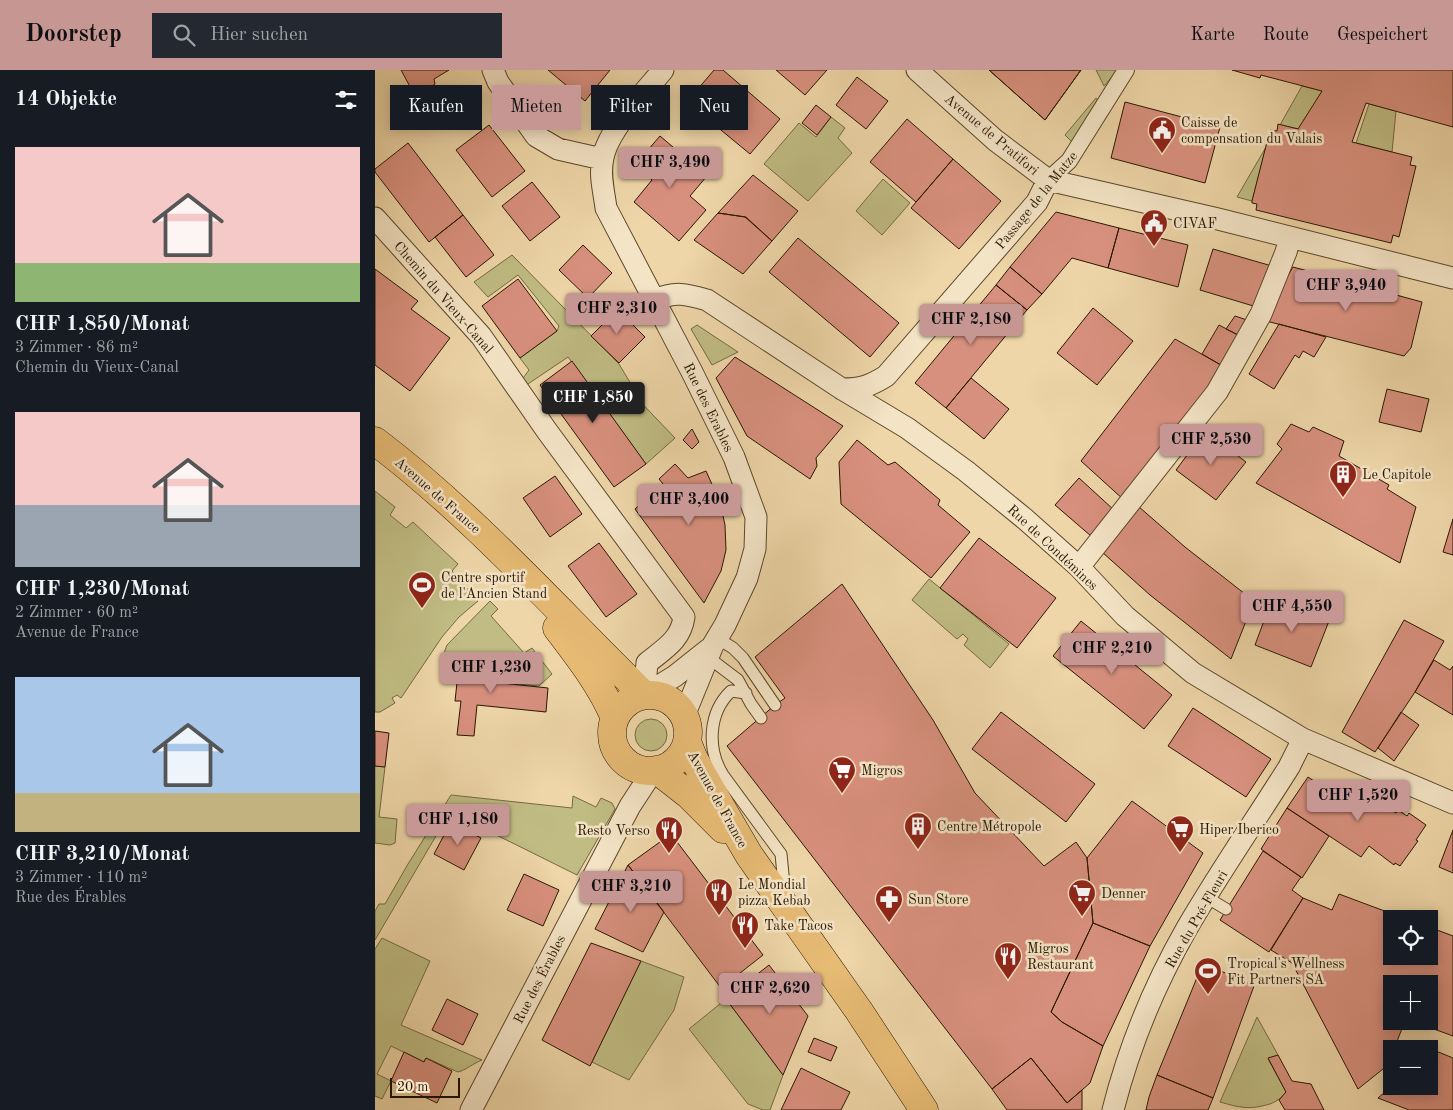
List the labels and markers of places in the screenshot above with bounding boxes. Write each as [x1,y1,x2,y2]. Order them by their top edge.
public building icon: Caisse de compensation du Valais [1147,115,1177,154]
place label: Caisse de compensation du Valais [1181,116,1322,146]
pin: CHF 3,490 [613,146,727,189]
public building icon: CIVAF [1139,208,1169,247]
place label: CIVAF [1173,217,1217,231]
pin: CHF 3,940 [1289,270,1403,312]
pin: CHF 2,310 [560,292,674,335]
pin: CHF 2,180 [914,304,1028,346]
pin: CHF 1,850 [536,382,650,424]
pin: CHF 2,530 [1154,424,1268,466]
building icon: Le Capitole [1328,459,1358,498]
place label: Le Capitole [1362,468,1431,482]
pin: CHF 3,400 [632,484,746,526]
sports icon: Centre sportif de l'Ancien Stand [407,570,437,609]
place label: Centre sportif de l'Ancien Stand [441,571,547,601]
pin: CHF 4,550 [1235,590,1349,633]
pin: CHF 2,210 [1055,632,1169,675]
pin: CHF 1,230 [434,652,548,694]
supermarket icon: Migros [827,755,857,794]
place label: Migros [861,764,903,778]
pin: CHF 1,520 [1301,780,1415,822]
pin: CHF 1,180 [401,804,515,846]
building icon: Centre Métropole [903,811,933,850]
supermarket icon: Hiper Iberico [1165,814,1195,853]
restaurant icon: Resto Verso [654,815,684,854]
place label: Centre Métropole [937,820,1042,834]
place label: Hiper Iberico [1199,823,1279,837]
place label: Resto Verso [577,824,650,838]
pin: CHF 3,210 [574,870,688,913]
restaurant icon: Le Mondial pizza Kebab [704,877,734,916]
place label: Le Mondial pizza Kebab [738,878,810,908]
supermarket icon: Denner [1067,878,1097,917]
pharmacy icon: Sun Store [874,884,904,923]
place label: Denner [1101,887,1146,901]
place label: Sun Store [908,893,968,907]
restaurant icon: Take Tacos [730,910,760,949]
place label: Take Tacos [764,919,833,933]
restaurant icon: Migros Restaurant [993,941,1023,980]
place label: Migros Restaurant [1027,942,1094,972]
sports icon: Tropical's Wellness Fit Partners SA [1193,956,1223,995]
place label: Tropical's Wellness Fit Partners SA [1227,957,1345,987]
pin: CHF 2,620 [713,972,827,1015]

